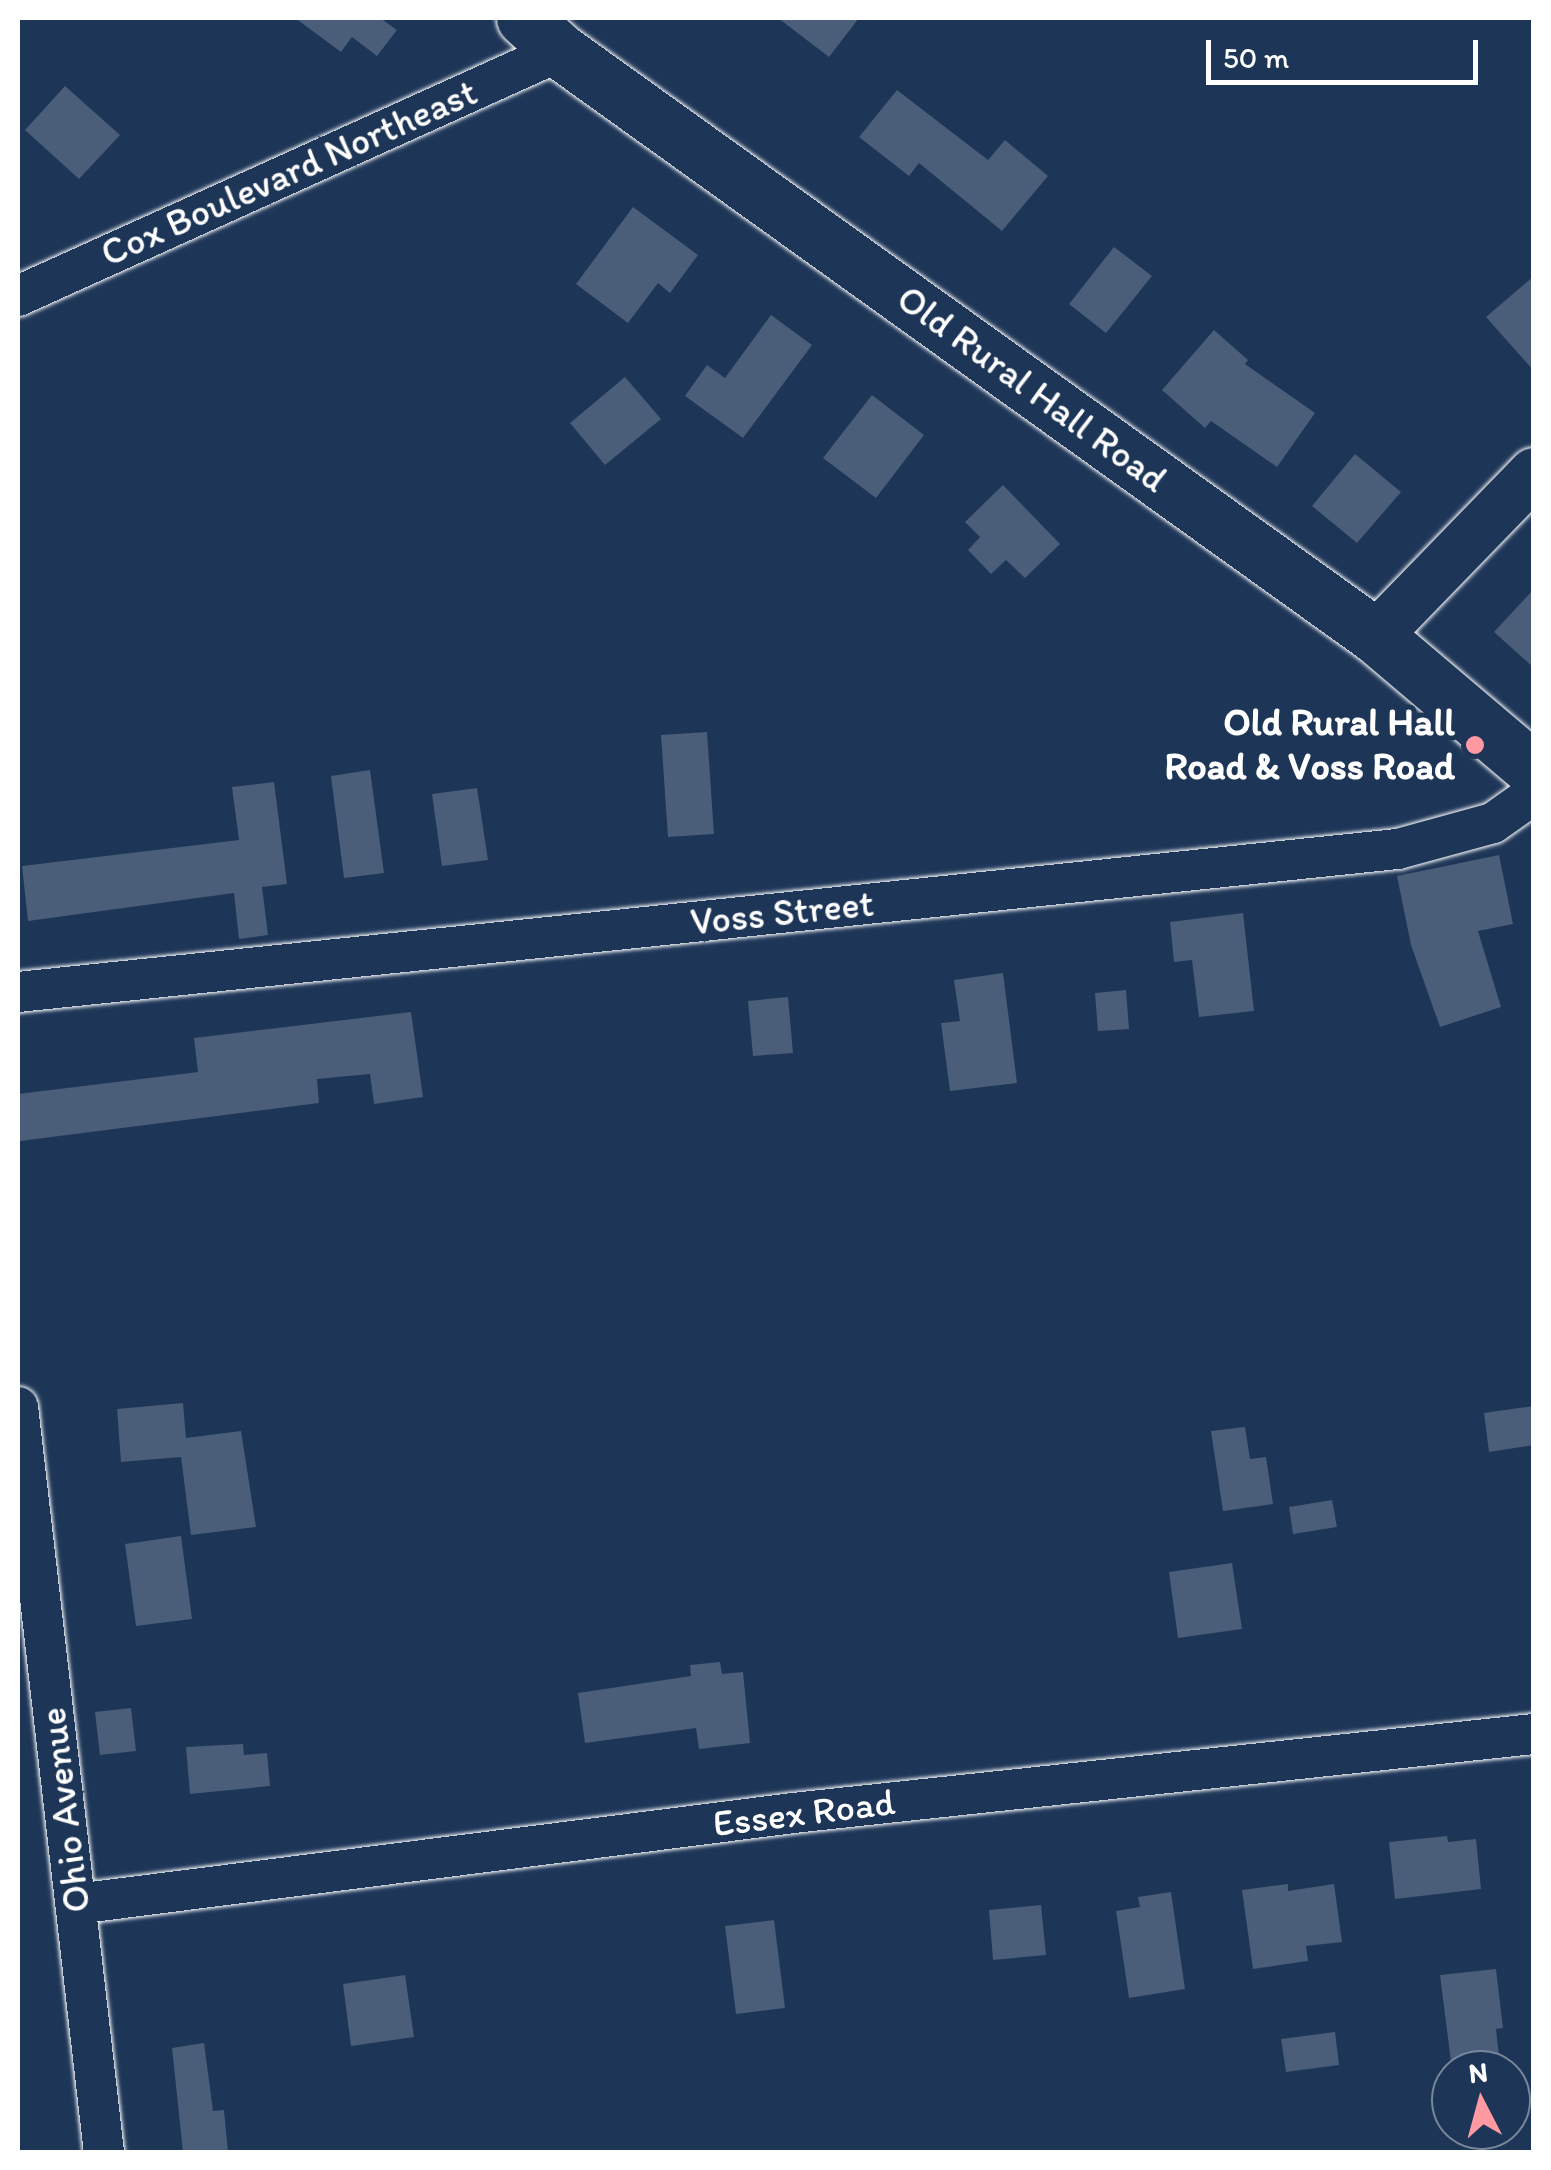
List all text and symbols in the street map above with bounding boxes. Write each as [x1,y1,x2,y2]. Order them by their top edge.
scale bar [1211,20,1484,82]
text: 50 m [1223,39,1289,76]
street label: Cox Boulevard Northeast [92,69,486,277]
street label: Old Rural Hall Road [888,276,1176,502]
place label: Old Rural Hall Road & Voss Road [1167,700,1455,789]
marker: Old Rural Hall Road & Voss Road [1464,734,1486,756]
street label: Voss Street [689,881,875,945]
street label: Ohio Avenue [30,1706,100,1914]
street label: Essex Road [711,1779,897,1847]
north arrow [1431,2050,1531,2150]
text: N [1467,2054,1489,2090]

